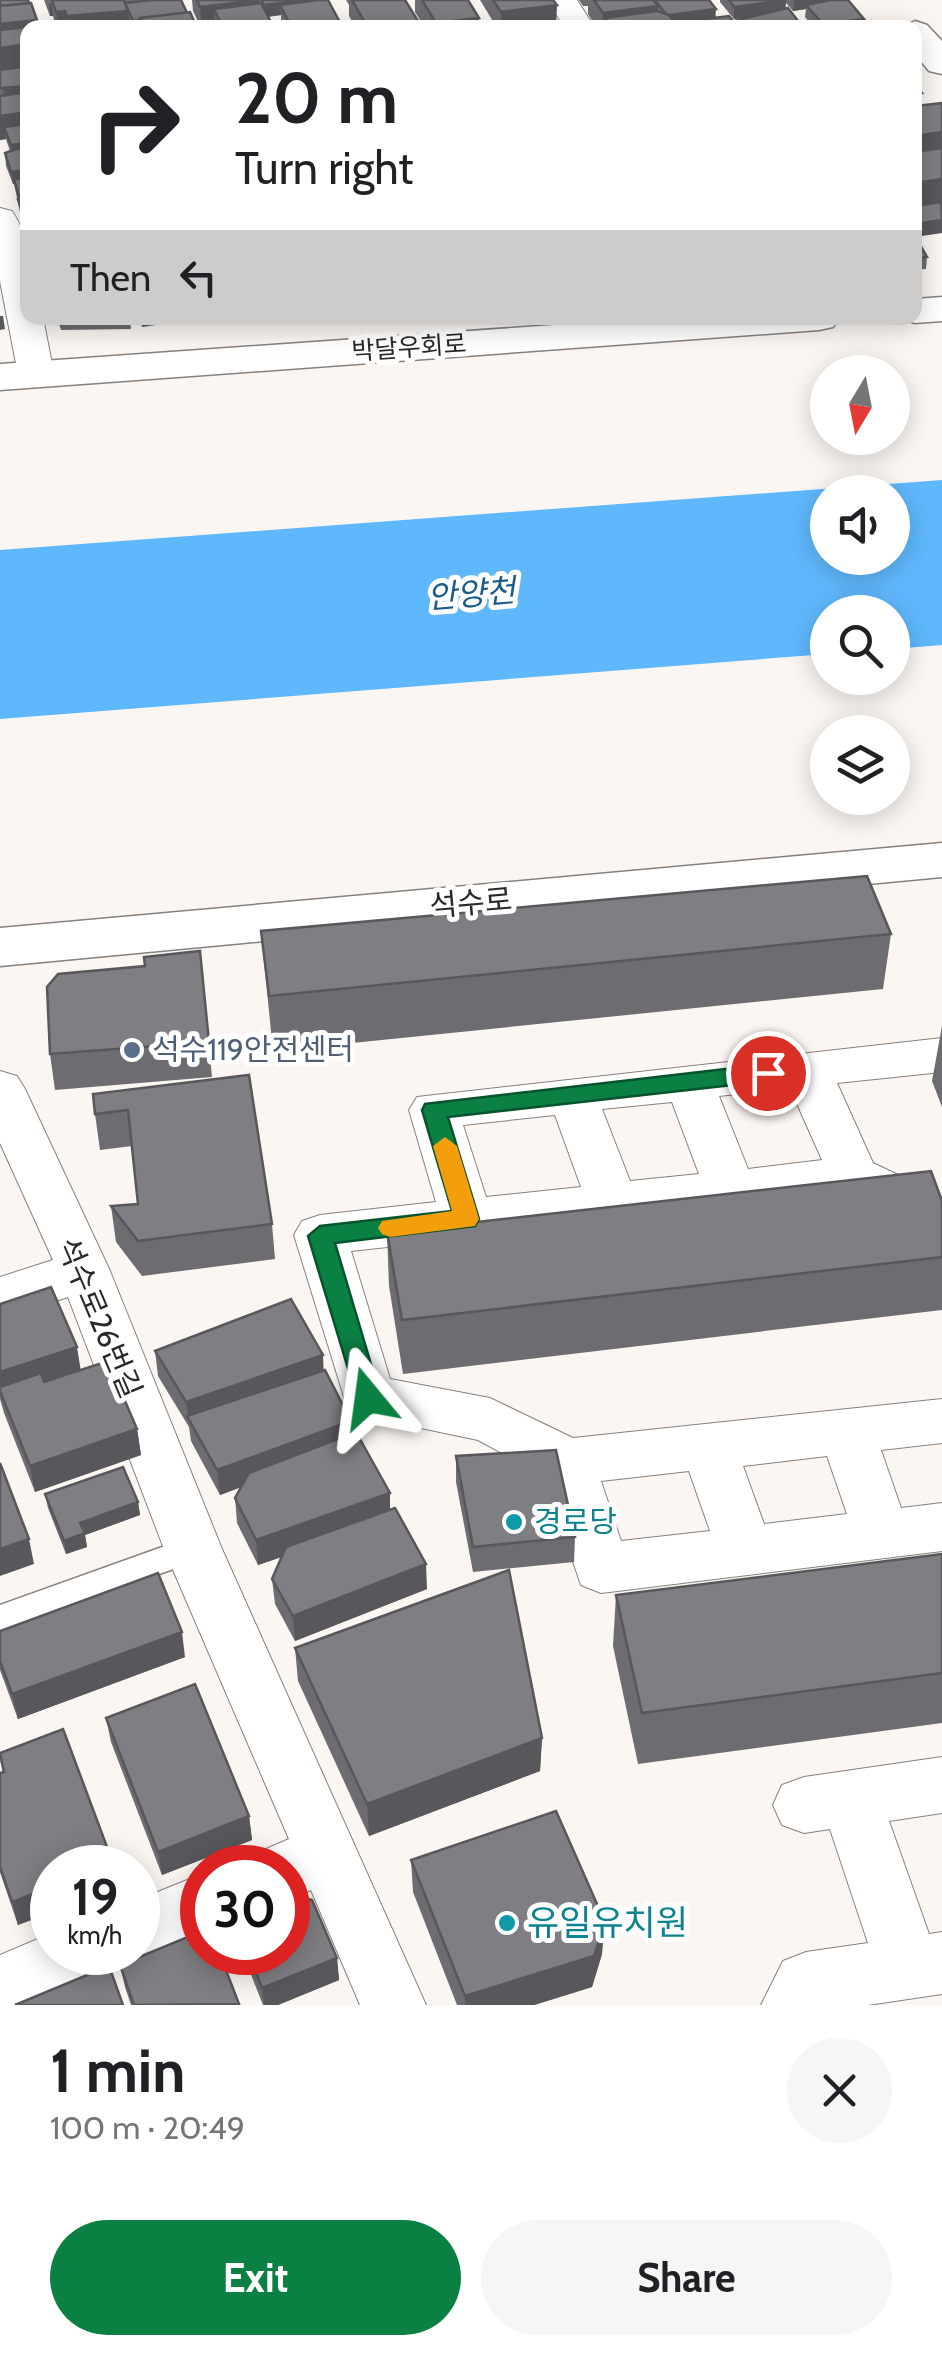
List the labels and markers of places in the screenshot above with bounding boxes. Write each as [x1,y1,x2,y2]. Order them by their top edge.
place label: 석수119안전센터 [152,1031,354,1068]
pin [726,1031,811,1116]
marker: 석수119안전센터 [121,1039,143,1061]
place label: 경로당 [534,1503,617,1540]
marker: 경로당 [503,1511,525,1533]
place label: 유일유치원 [527,1901,688,1944]
marker: 유일유치원 [496,1912,518,1934]

